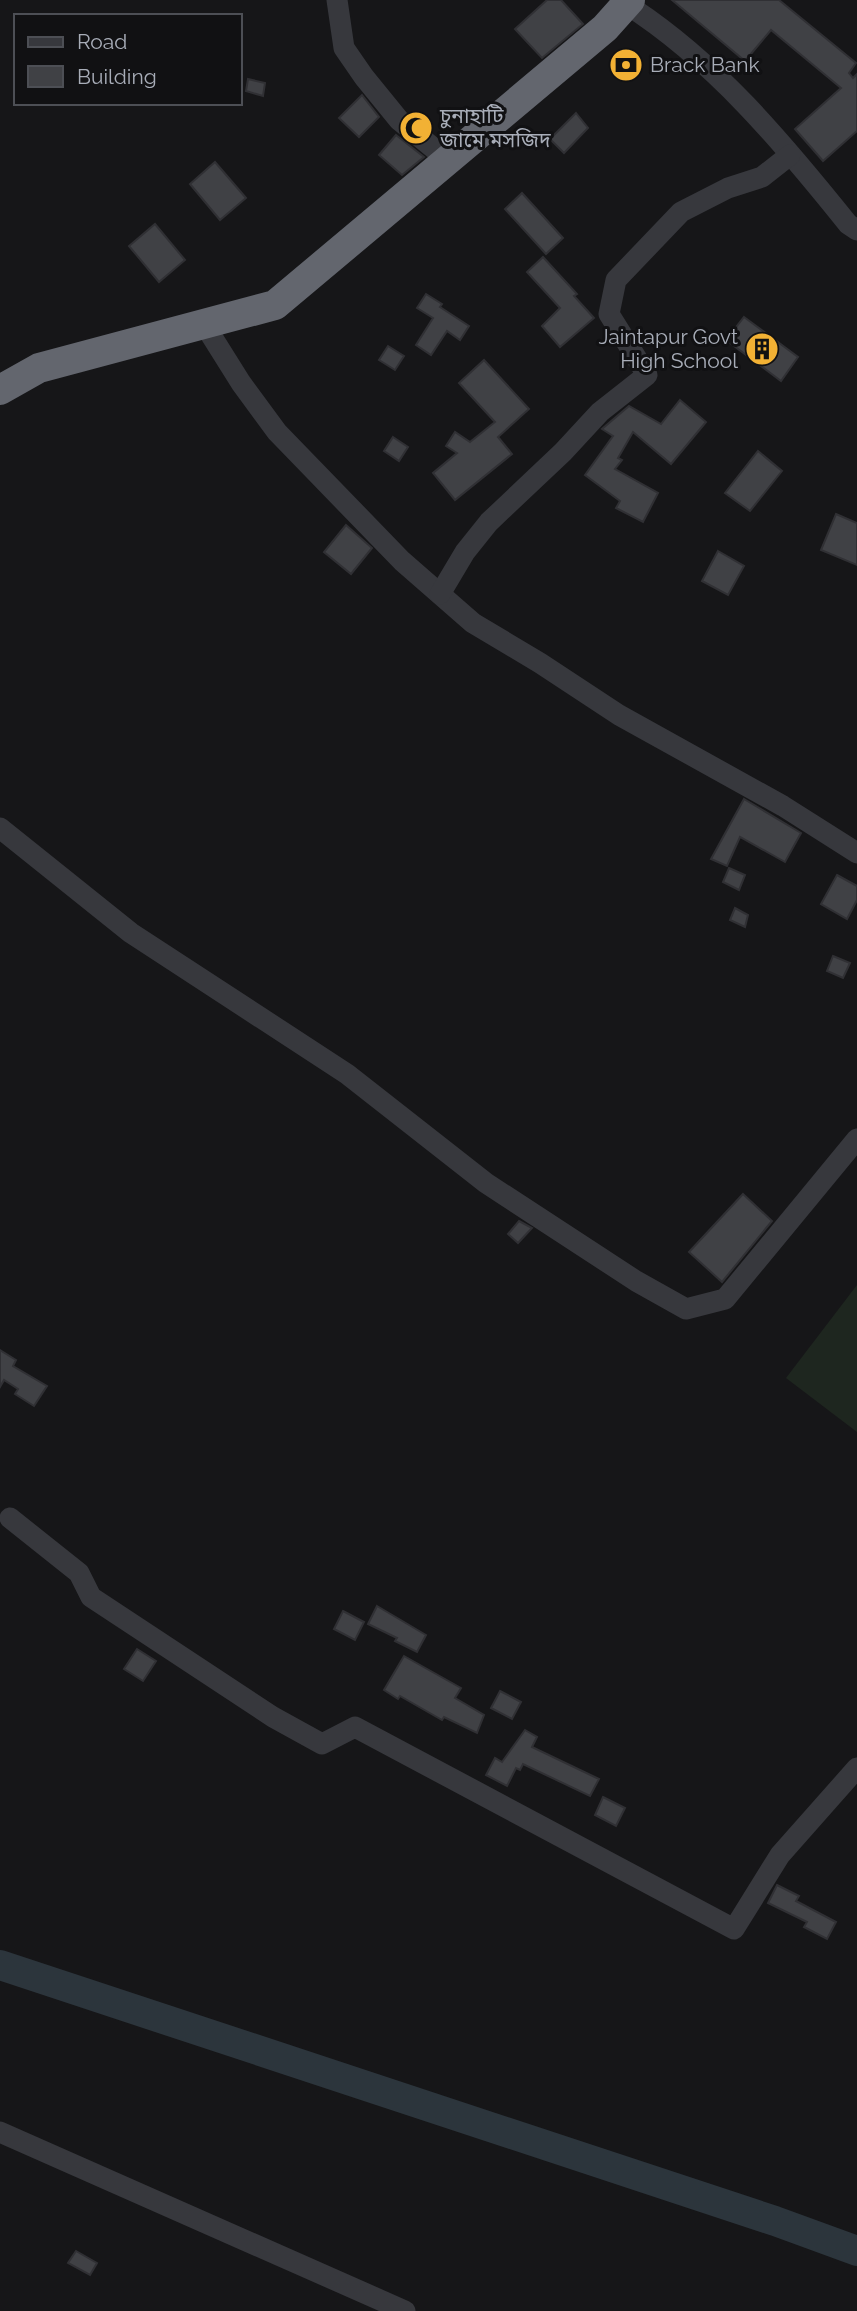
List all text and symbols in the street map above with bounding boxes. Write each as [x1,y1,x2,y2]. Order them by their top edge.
legend [14,14,242,105]
text: Road [77,29,127,54]
bank icon: Brack Bank [607,46,645,84]
place label: Brack Bank [650,52,760,77]
text: Building [77,64,157,89]
place label: চুনাহাটি জামে মসজিদ [439,103,551,152]
mosque icon: চুনাহাটি জামে মসজিদ [397,109,435,147]
place label: Jaintapur Govt High School [598,324,738,373]
building icon: Jaintapur Govt High School [743,330,781,368]

